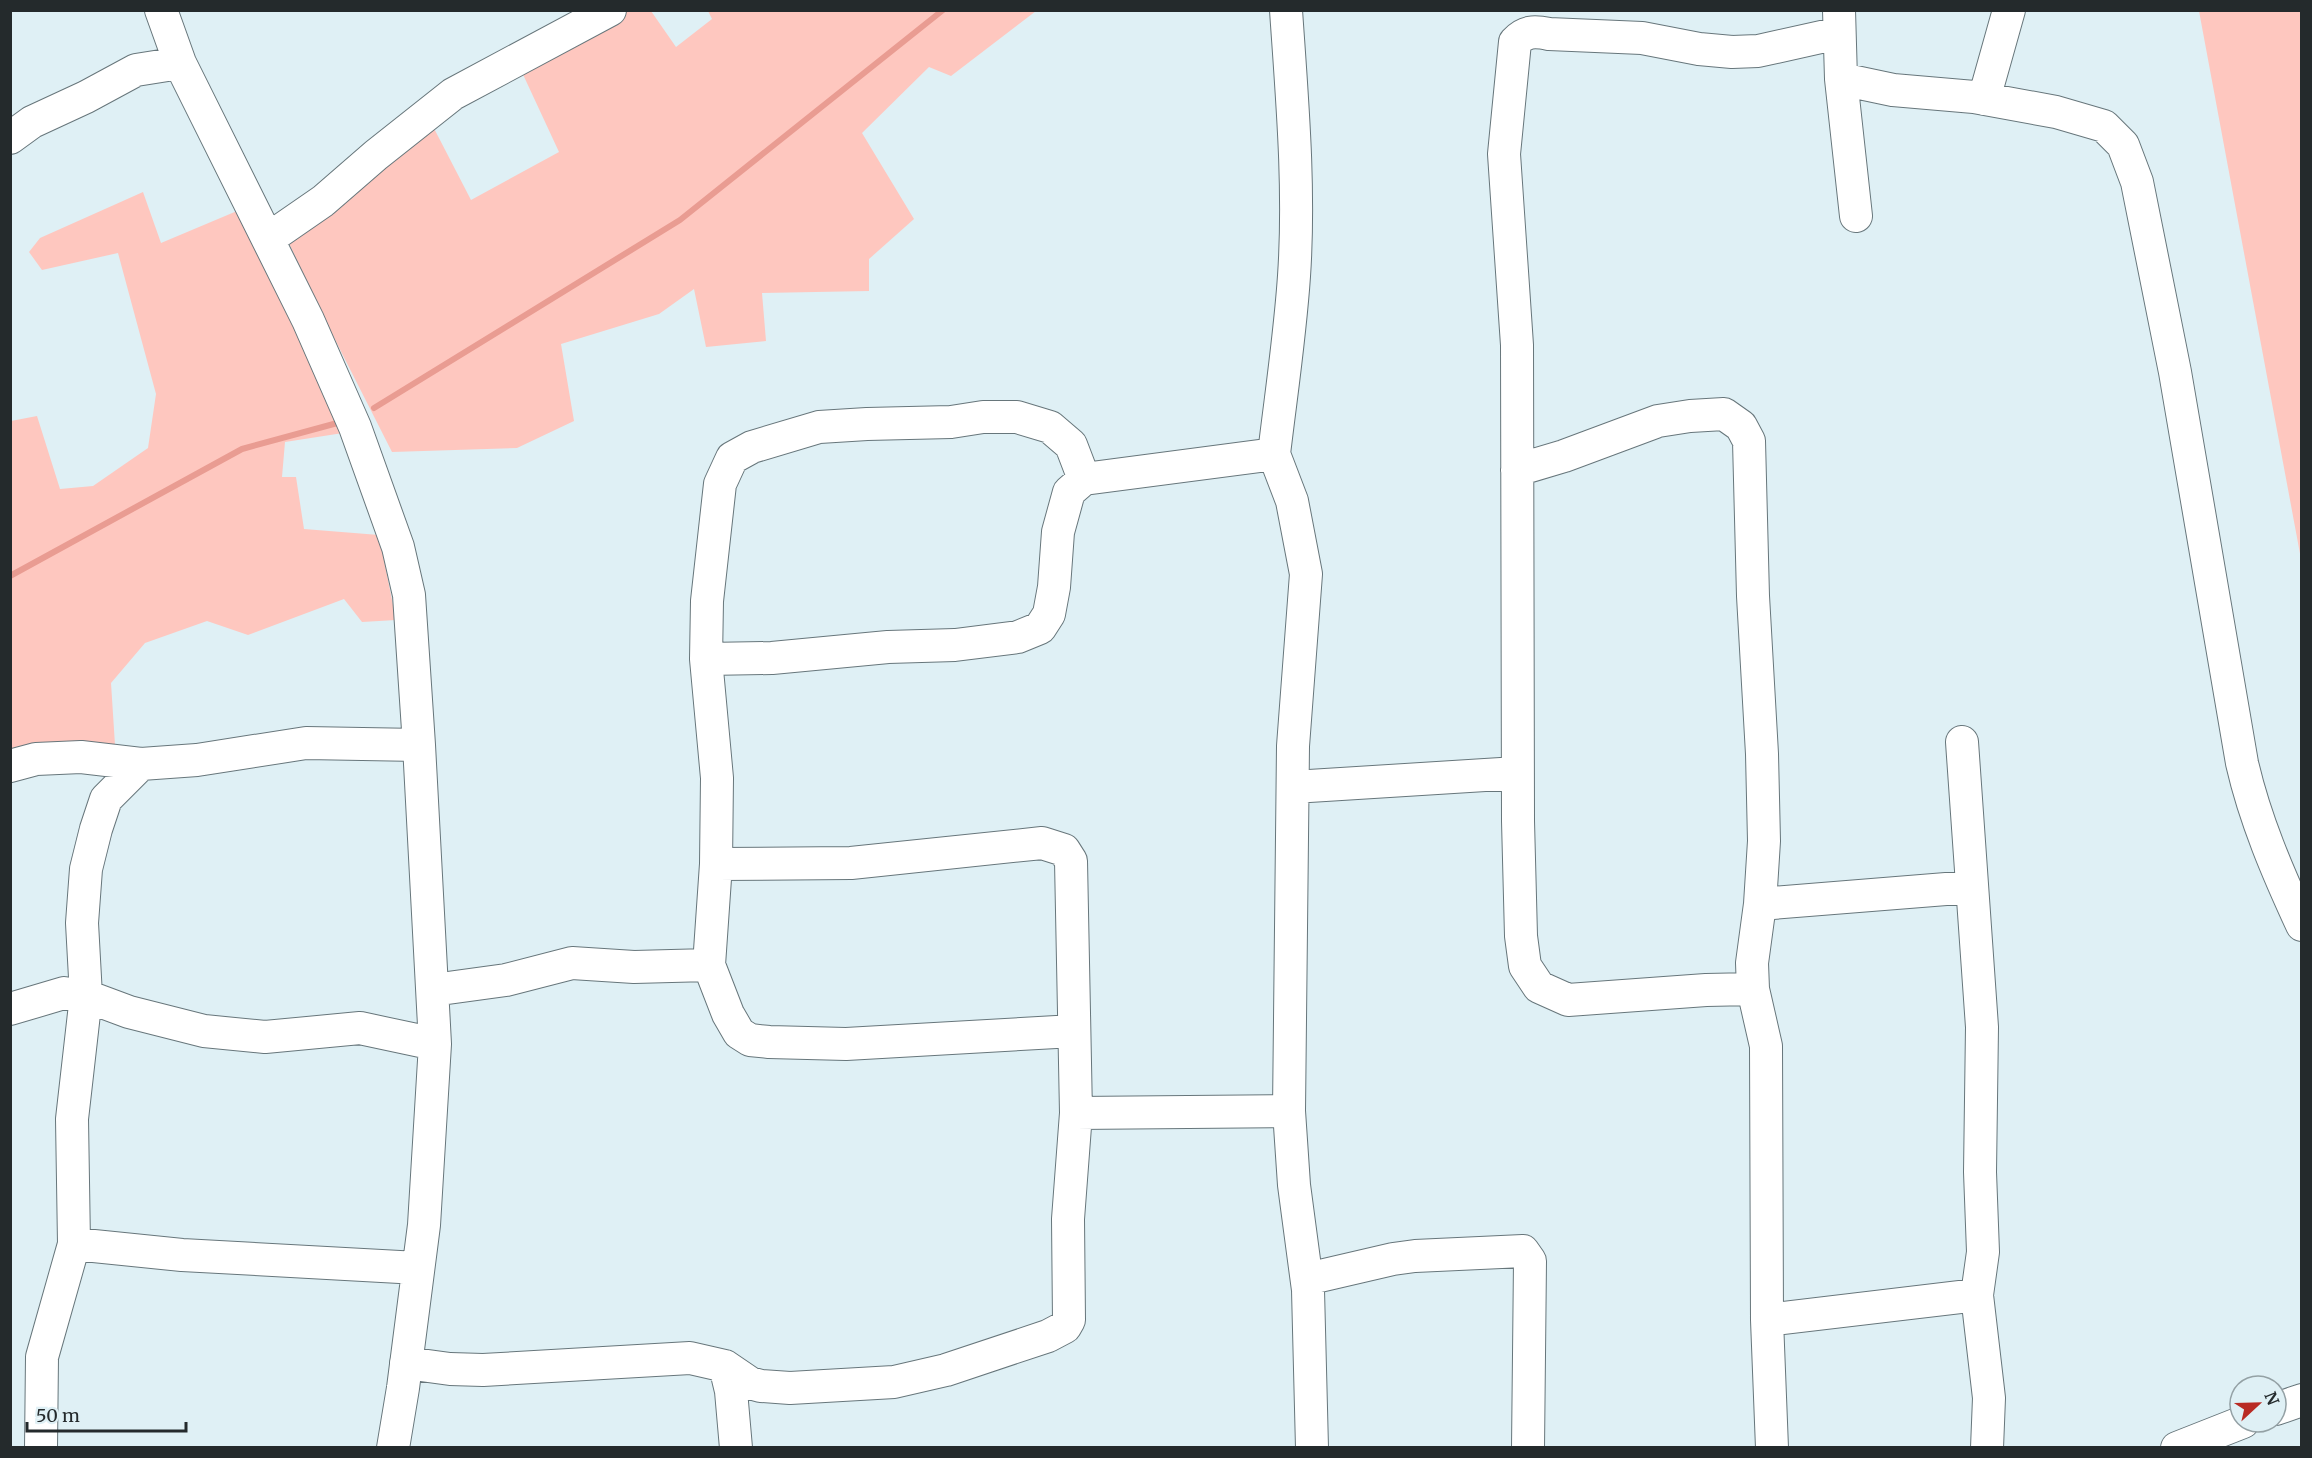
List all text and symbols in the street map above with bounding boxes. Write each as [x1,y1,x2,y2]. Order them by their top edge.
north arrow [2228,1374,2288,1434]
text: N [2260,1389,2284,1408]
scale bar [27,1395,186,1433]
text: 50 m [36,1404,80,1427]

